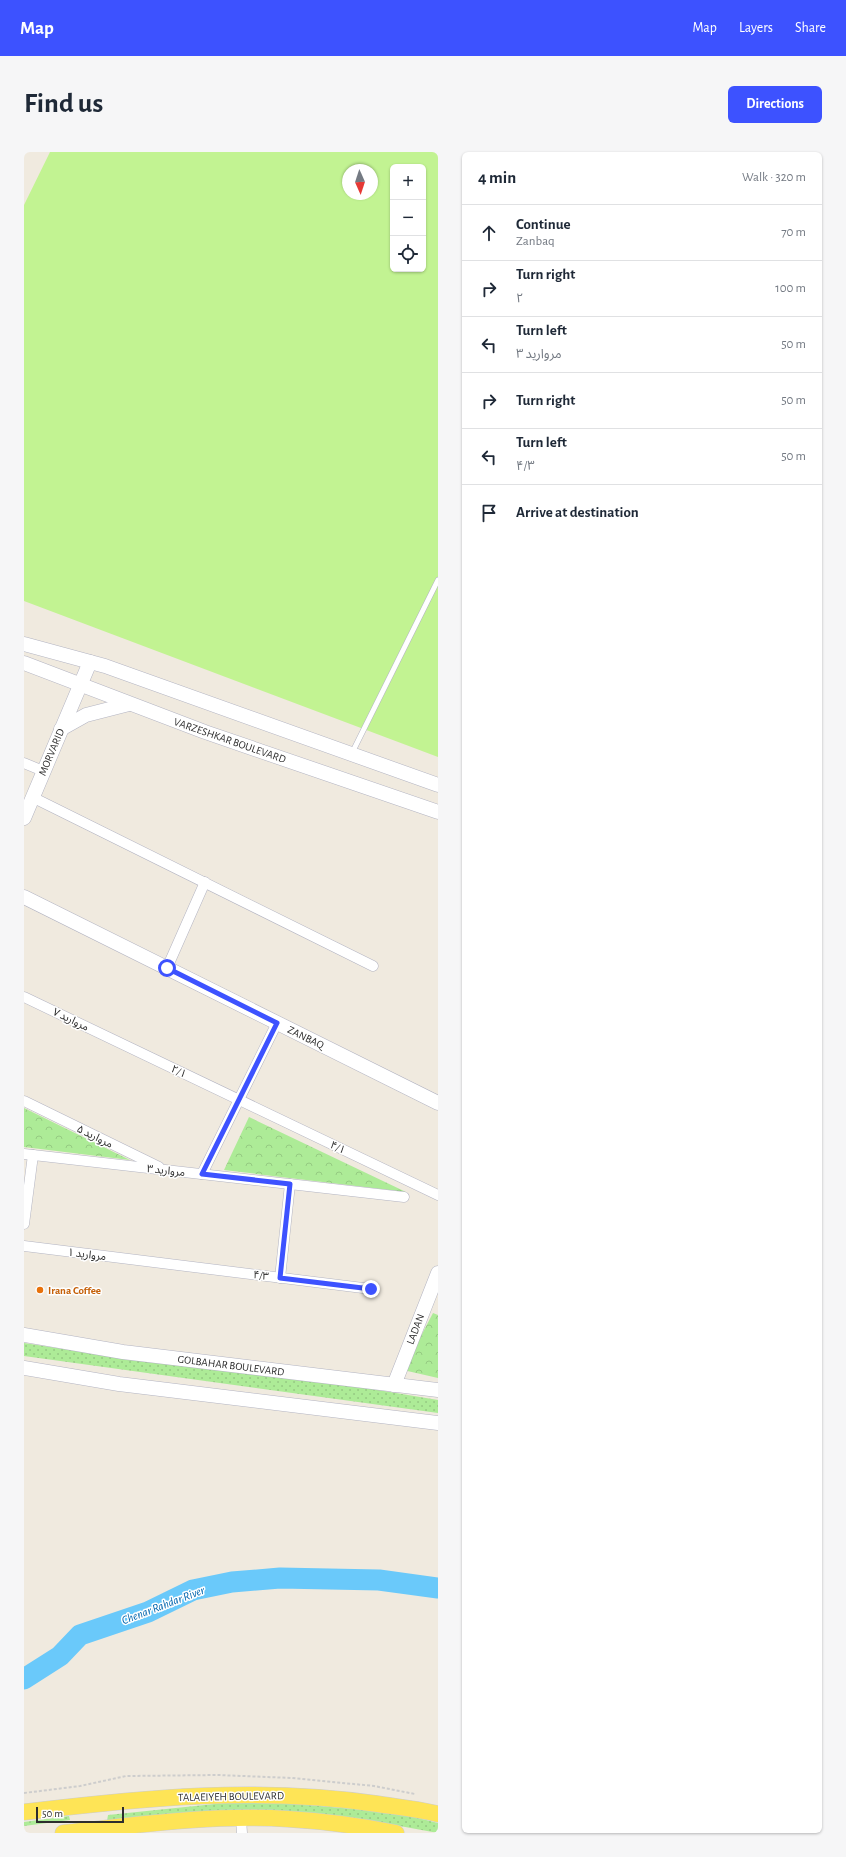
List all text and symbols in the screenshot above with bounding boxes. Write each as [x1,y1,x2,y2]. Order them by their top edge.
text: Map [20,19,54,38]
text: Map [692,21,717,35]
text: Layers [739,21,773,35]
text: Share [795,21,826,35]
button: Directions [728,86,822,123]
text: Find us [24,90,103,118]
north arrow [342,164,378,200]
map controls [390,164,426,272]
button: + [390,164,426,200]
text: 4 min [478,169,516,186]
text: Walk · 320 m [742,171,806,184]
button: − [390,200,426,236]
text: Continue [516,217,571,232]
icon: ahead [478,222,500,244]
text: 70 m [781,226,806,239]
text: Zanbaq [516,235,555,248]
button: locate [390,236,426,272]
text: Turn right [516,267,575,282]
icon: right [478,278,500,300]
text: 100 m [775,282,806,295]
text: ۲ [516,292,523,305]
text: Turn left [516,323,567,338]
icon: left [478,334,500,356]
text: 50 m [781,338,806,351]
text: مروارید ۳ [516,348,562,361]
icon: right [478,390,500,412]
text: Turn right [516,393,575,408]
text: 50 m [781,394,806,407]
text: Turn left [516,435,567,450]
icon: left [478,446,500,468]
text: 50 m [781,450,806,463]
text: ۴/۳ [516,460,535,473]
icon: arrive [478,502,500,524]
text: Arrive at destination [516,505,639,520]
street label: VARZESHKAR BOULEVARD [172,716,287,765]
street label: MORVARID [37,727,66,777]
route start [158,959,176,977]
street label: مروارید ۷ [51,1006,91,1034]
street label: ZANBAQ [286,1024,327,1052]
street label: ۲/۱ [169,1063,188,1080]
street label: مروارید ۵ [75,1123,115,1151]
street label: ۴/۱ [328,1139,347,1156]
street label: مروارید ۳ [146,1163,186,1179]
street label: مروارید ۱ [67,1247,107,1263]
street label: ۴/۳ [252,1269,269,1282]
route end [362,1280,380,1298]
marker: Irana Coffee [35,1285,45,1295]
place label: Irana Coffee [48,1285,101,1296]
street label: LADAN [405,1312,426,1346]
street label: GOLBAHAR BOULEVARD [177,1353,285,1378]
water label: Chenar Rahdar River [120,1583,207,1626]
street label: TALAEIYEH BOULEVARD [178,1790,284,1803]
scale bar [36,1805,124,1824]
text: 50 m [42,1808,63,1819]

